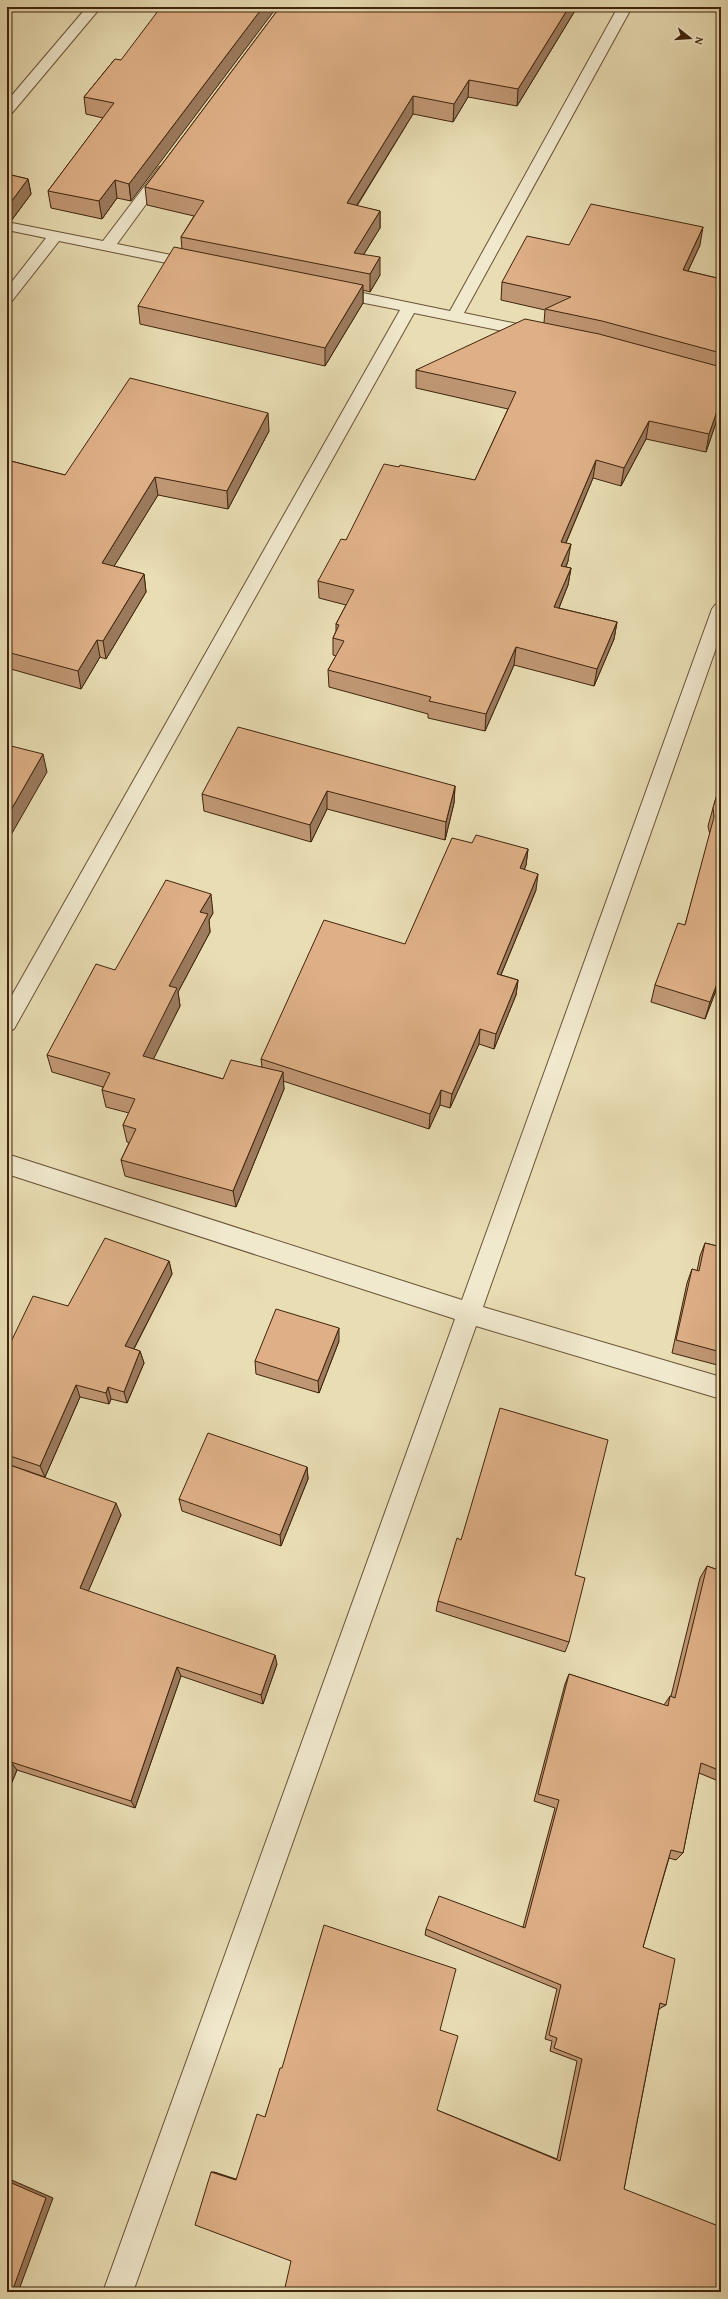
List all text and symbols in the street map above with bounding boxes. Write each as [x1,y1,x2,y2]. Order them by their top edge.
north arrow [670,18,710,58]
text: N [691,35,708,47]

